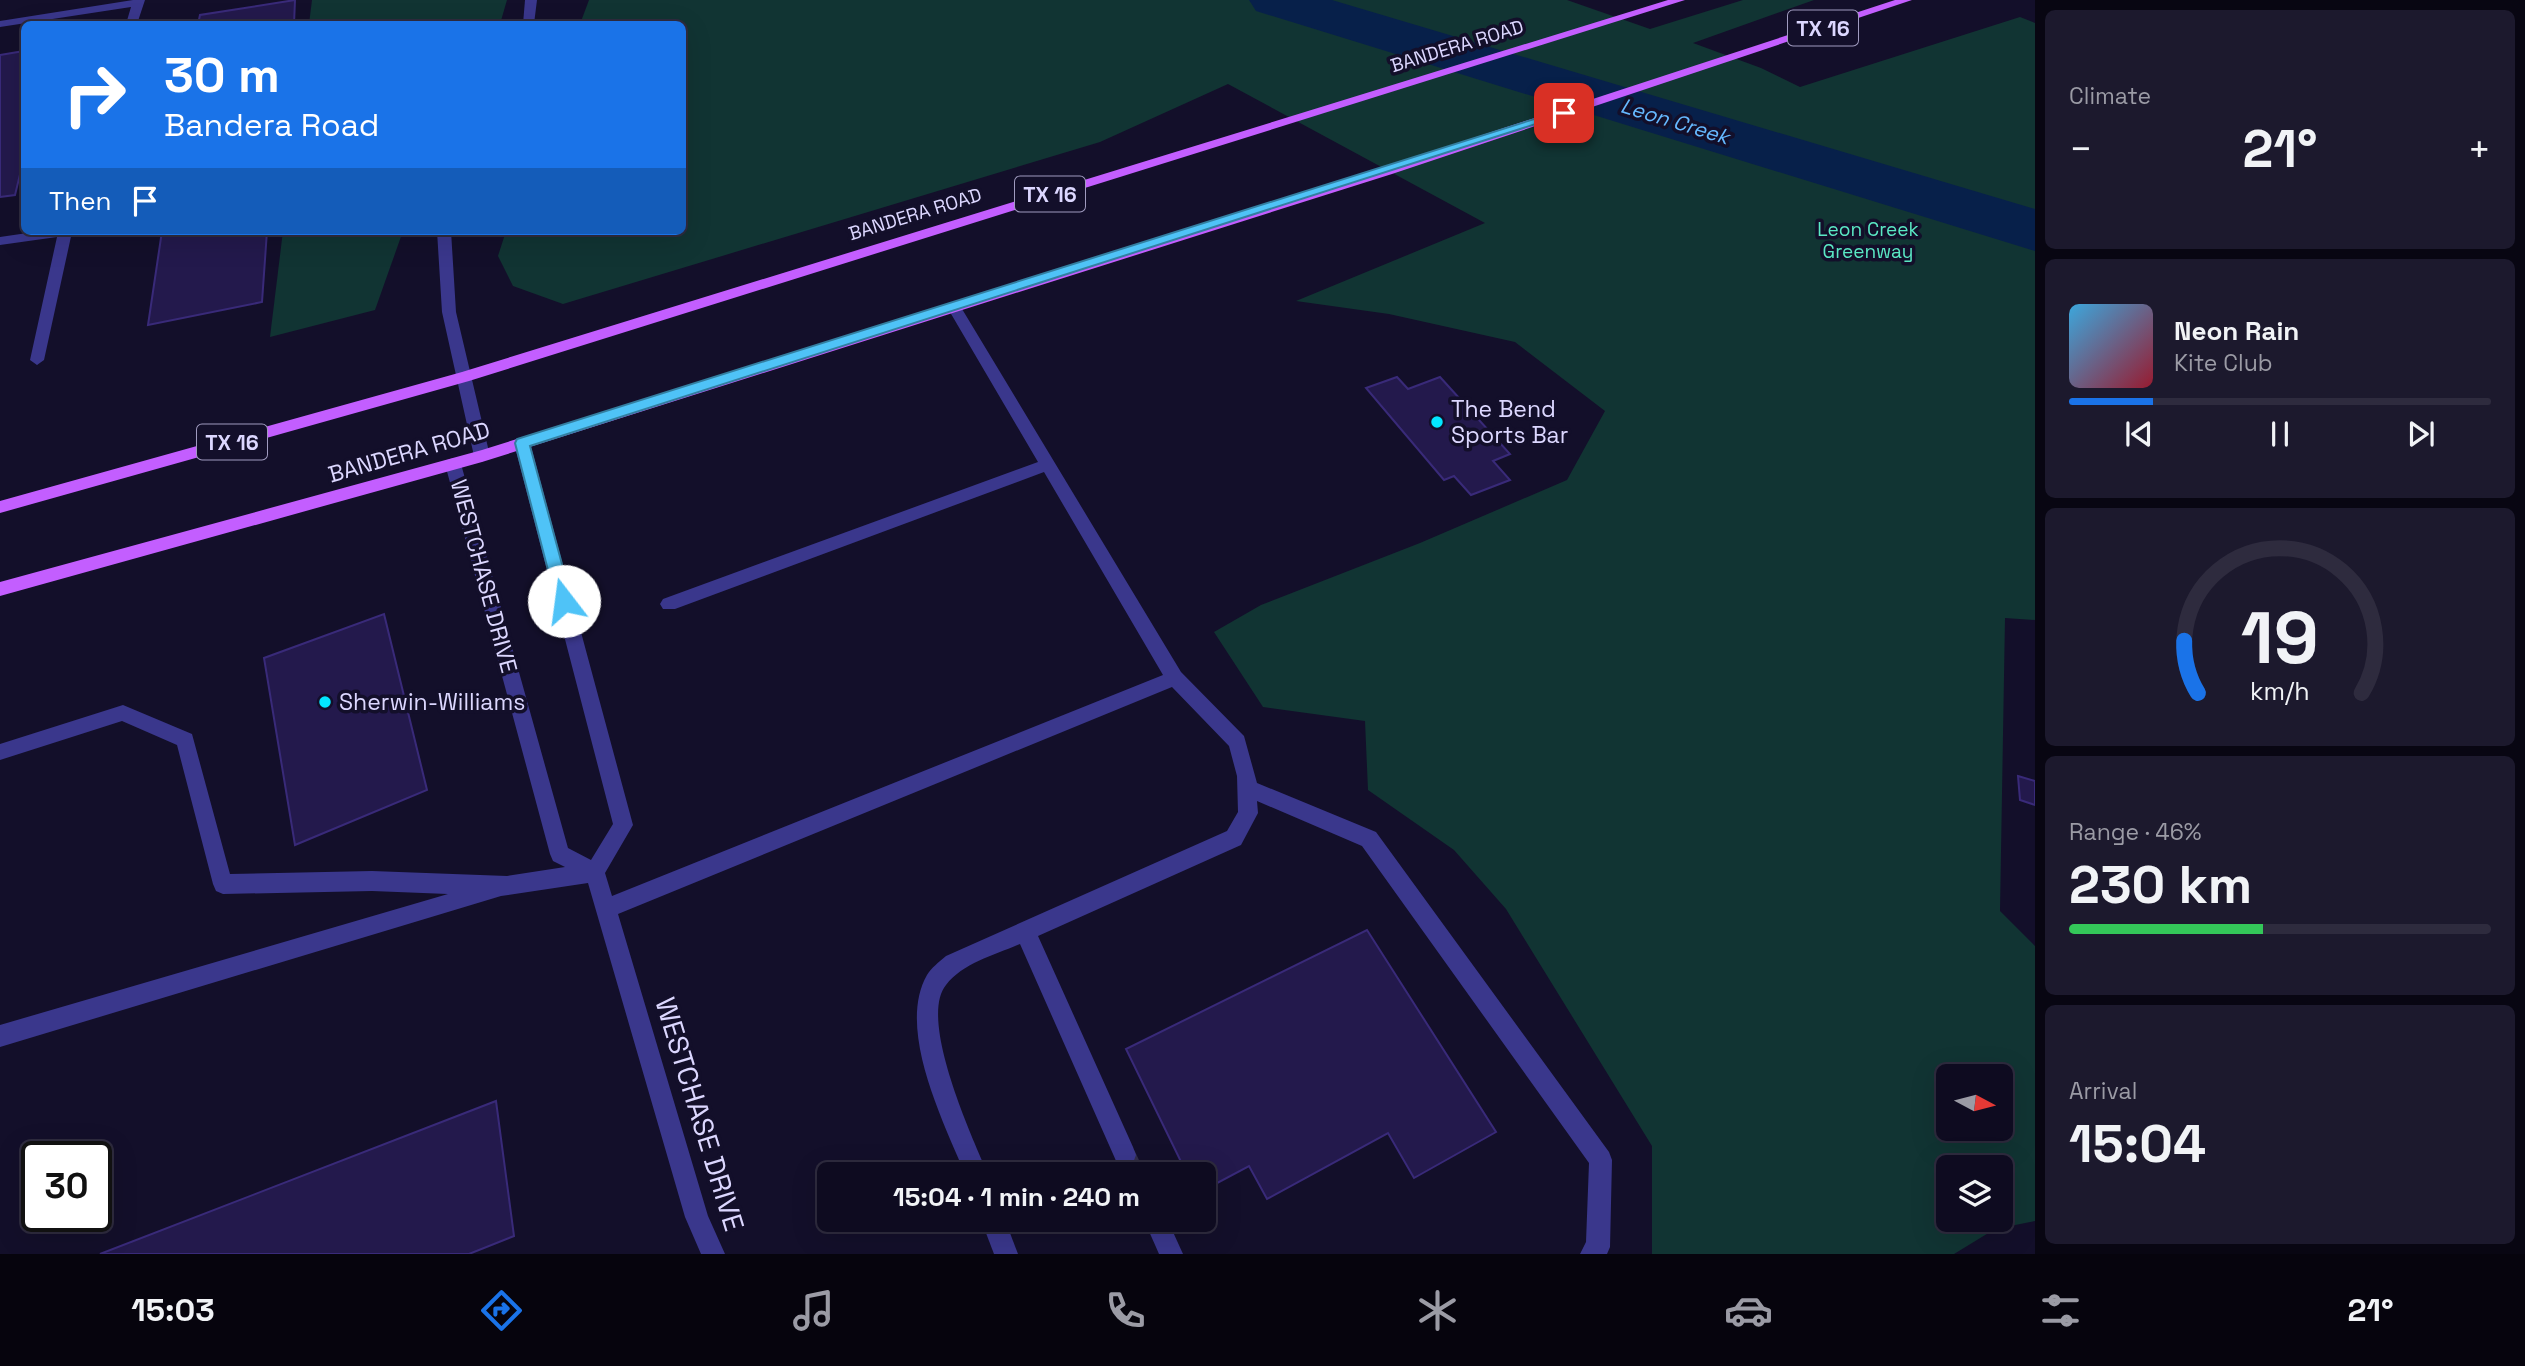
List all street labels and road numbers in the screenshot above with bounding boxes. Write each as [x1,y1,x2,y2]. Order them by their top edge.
road number: TX 16 [1788,10,1858,46]
street label: BANDERA ROAD [1387,14,1527,78]
road number: TX 16 [1015,176,1085,212]
street label: BANDERA ROAD [845,182,985,246]
street label: BANDERA ROAD [325,415,493,489]
road number: TX 16 [197,424,267,460]
street label: WESTCHASE DRIVE [444,476,524,676]
street label: WESTCHASE DRIVE [647,993,753,1235]

